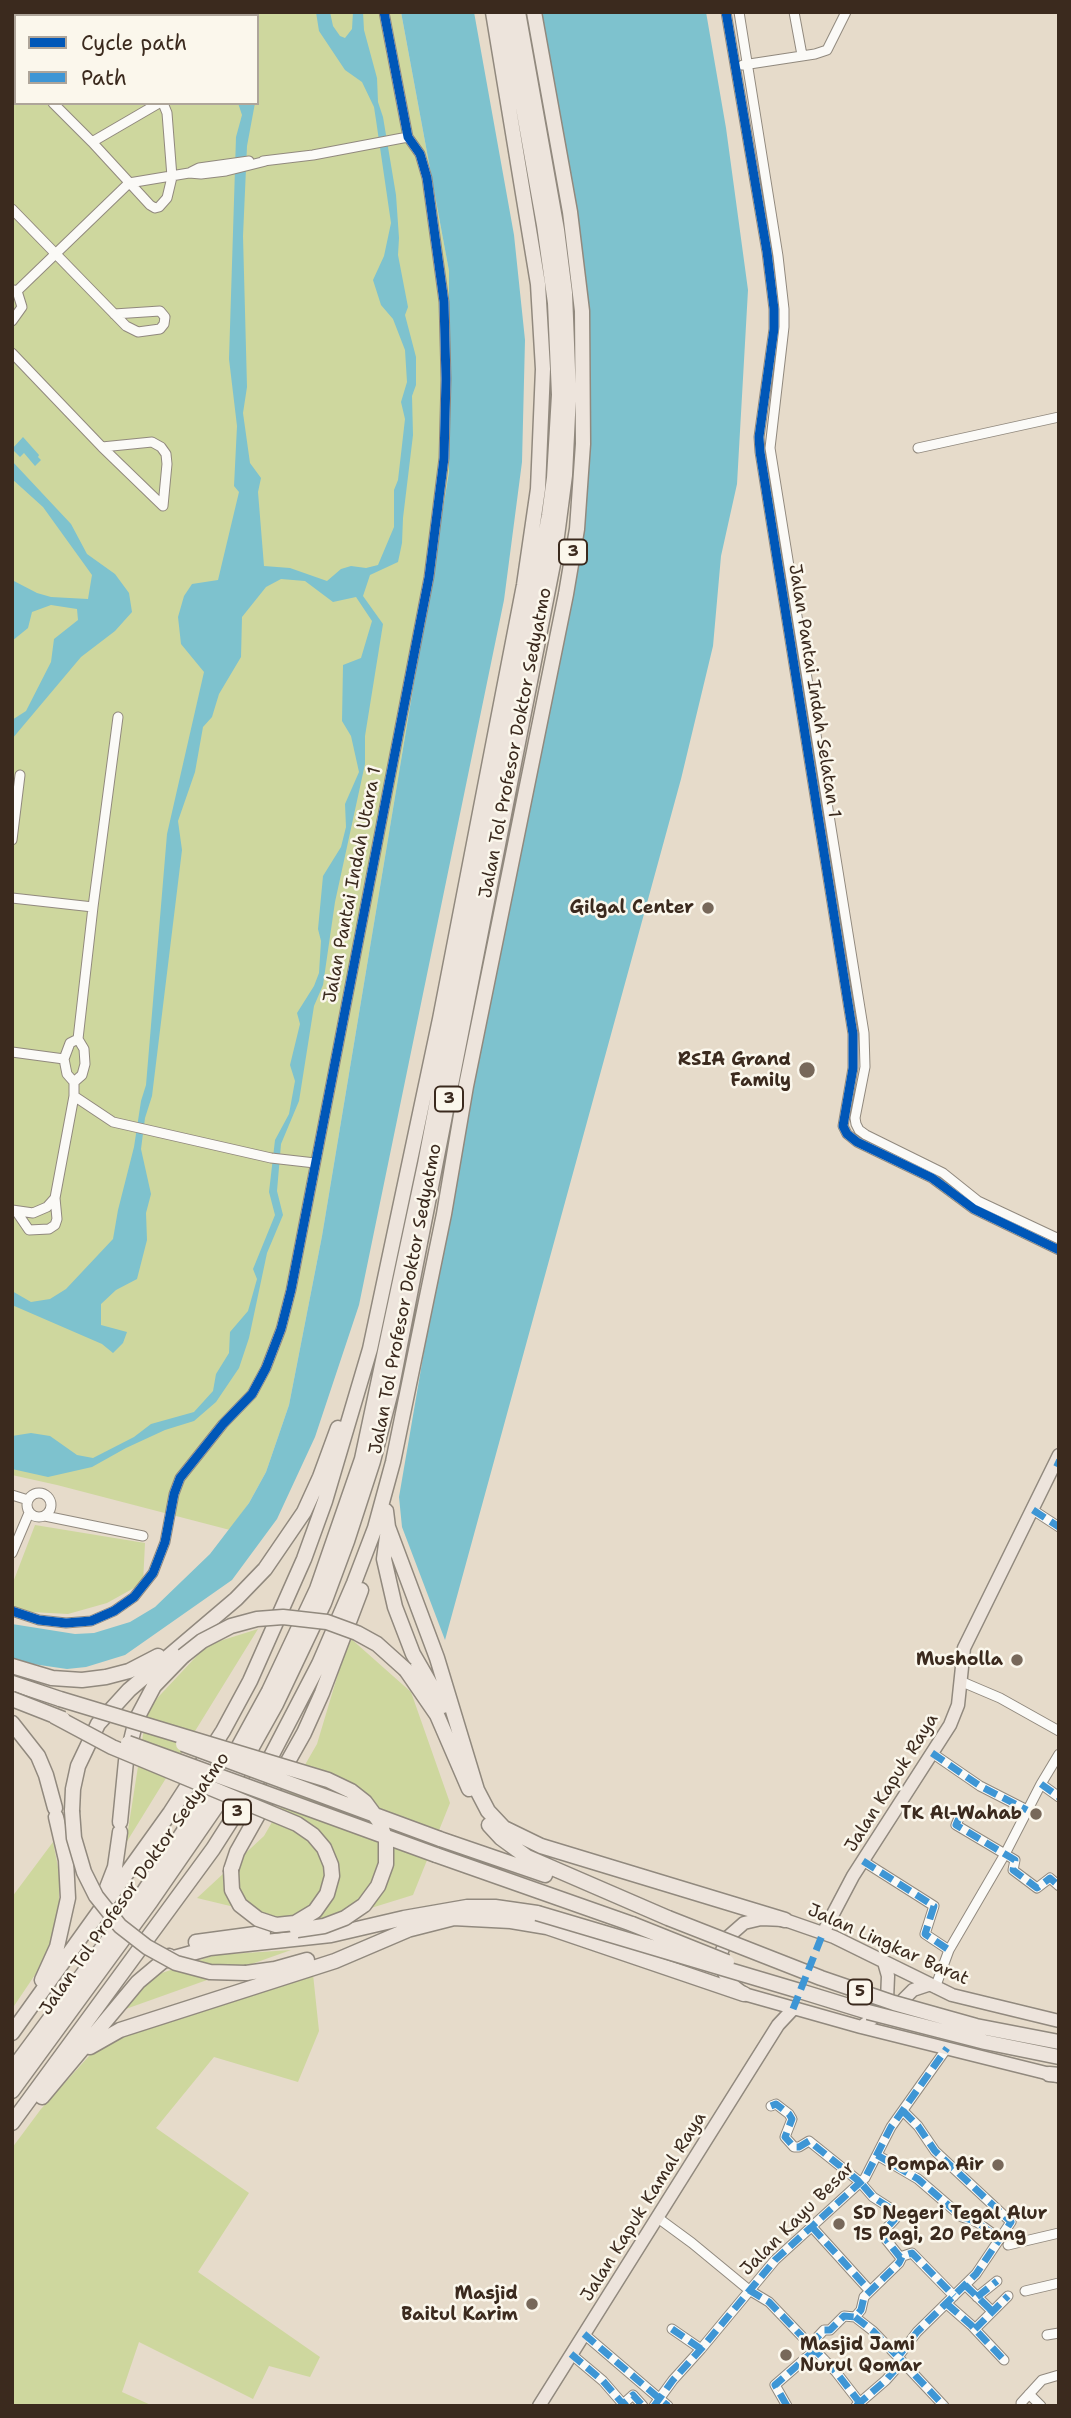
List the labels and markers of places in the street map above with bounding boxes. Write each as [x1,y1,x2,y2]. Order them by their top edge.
place label: Gilgal Center [569,897,694,919]
marker: Gilgal Center [700,900,716,916]
place label: RSIA Grand Family [678,1049,791,1092]
marker: RSIA Grand Family [797,1060,817,1080]
place label: Musholla [916,1649,1003,1671]
marker: Musholla [1009,1652,1025,1668]
place label: TK Al-Wahab [900,1803,1022,1825]
marker: TK Al-Wahab [1028,1806,1044,1822]
place label: Pompa Air [887,2154,984,2176]
marker: Pompa Air [990,2157,1006,2173]
place label: SD Negeri Tegal Alur 15 Pagi, 20 Petang [853,2203,1047,2246]
marker: SD Negeri Tegal Alur 15 Pagi, 20 Petang [831,2216,847,2232]
place label: Masjid Baitul Karim [401,2283,518,2326]
marker: Masjid Baitul Karim [524,2296,540,2312]
place label: Masjid Jami Nurul Qomar [800,2334,922,2376]
marker: Masjid Jami Nurul Qomar [778,2347,794,2363]

